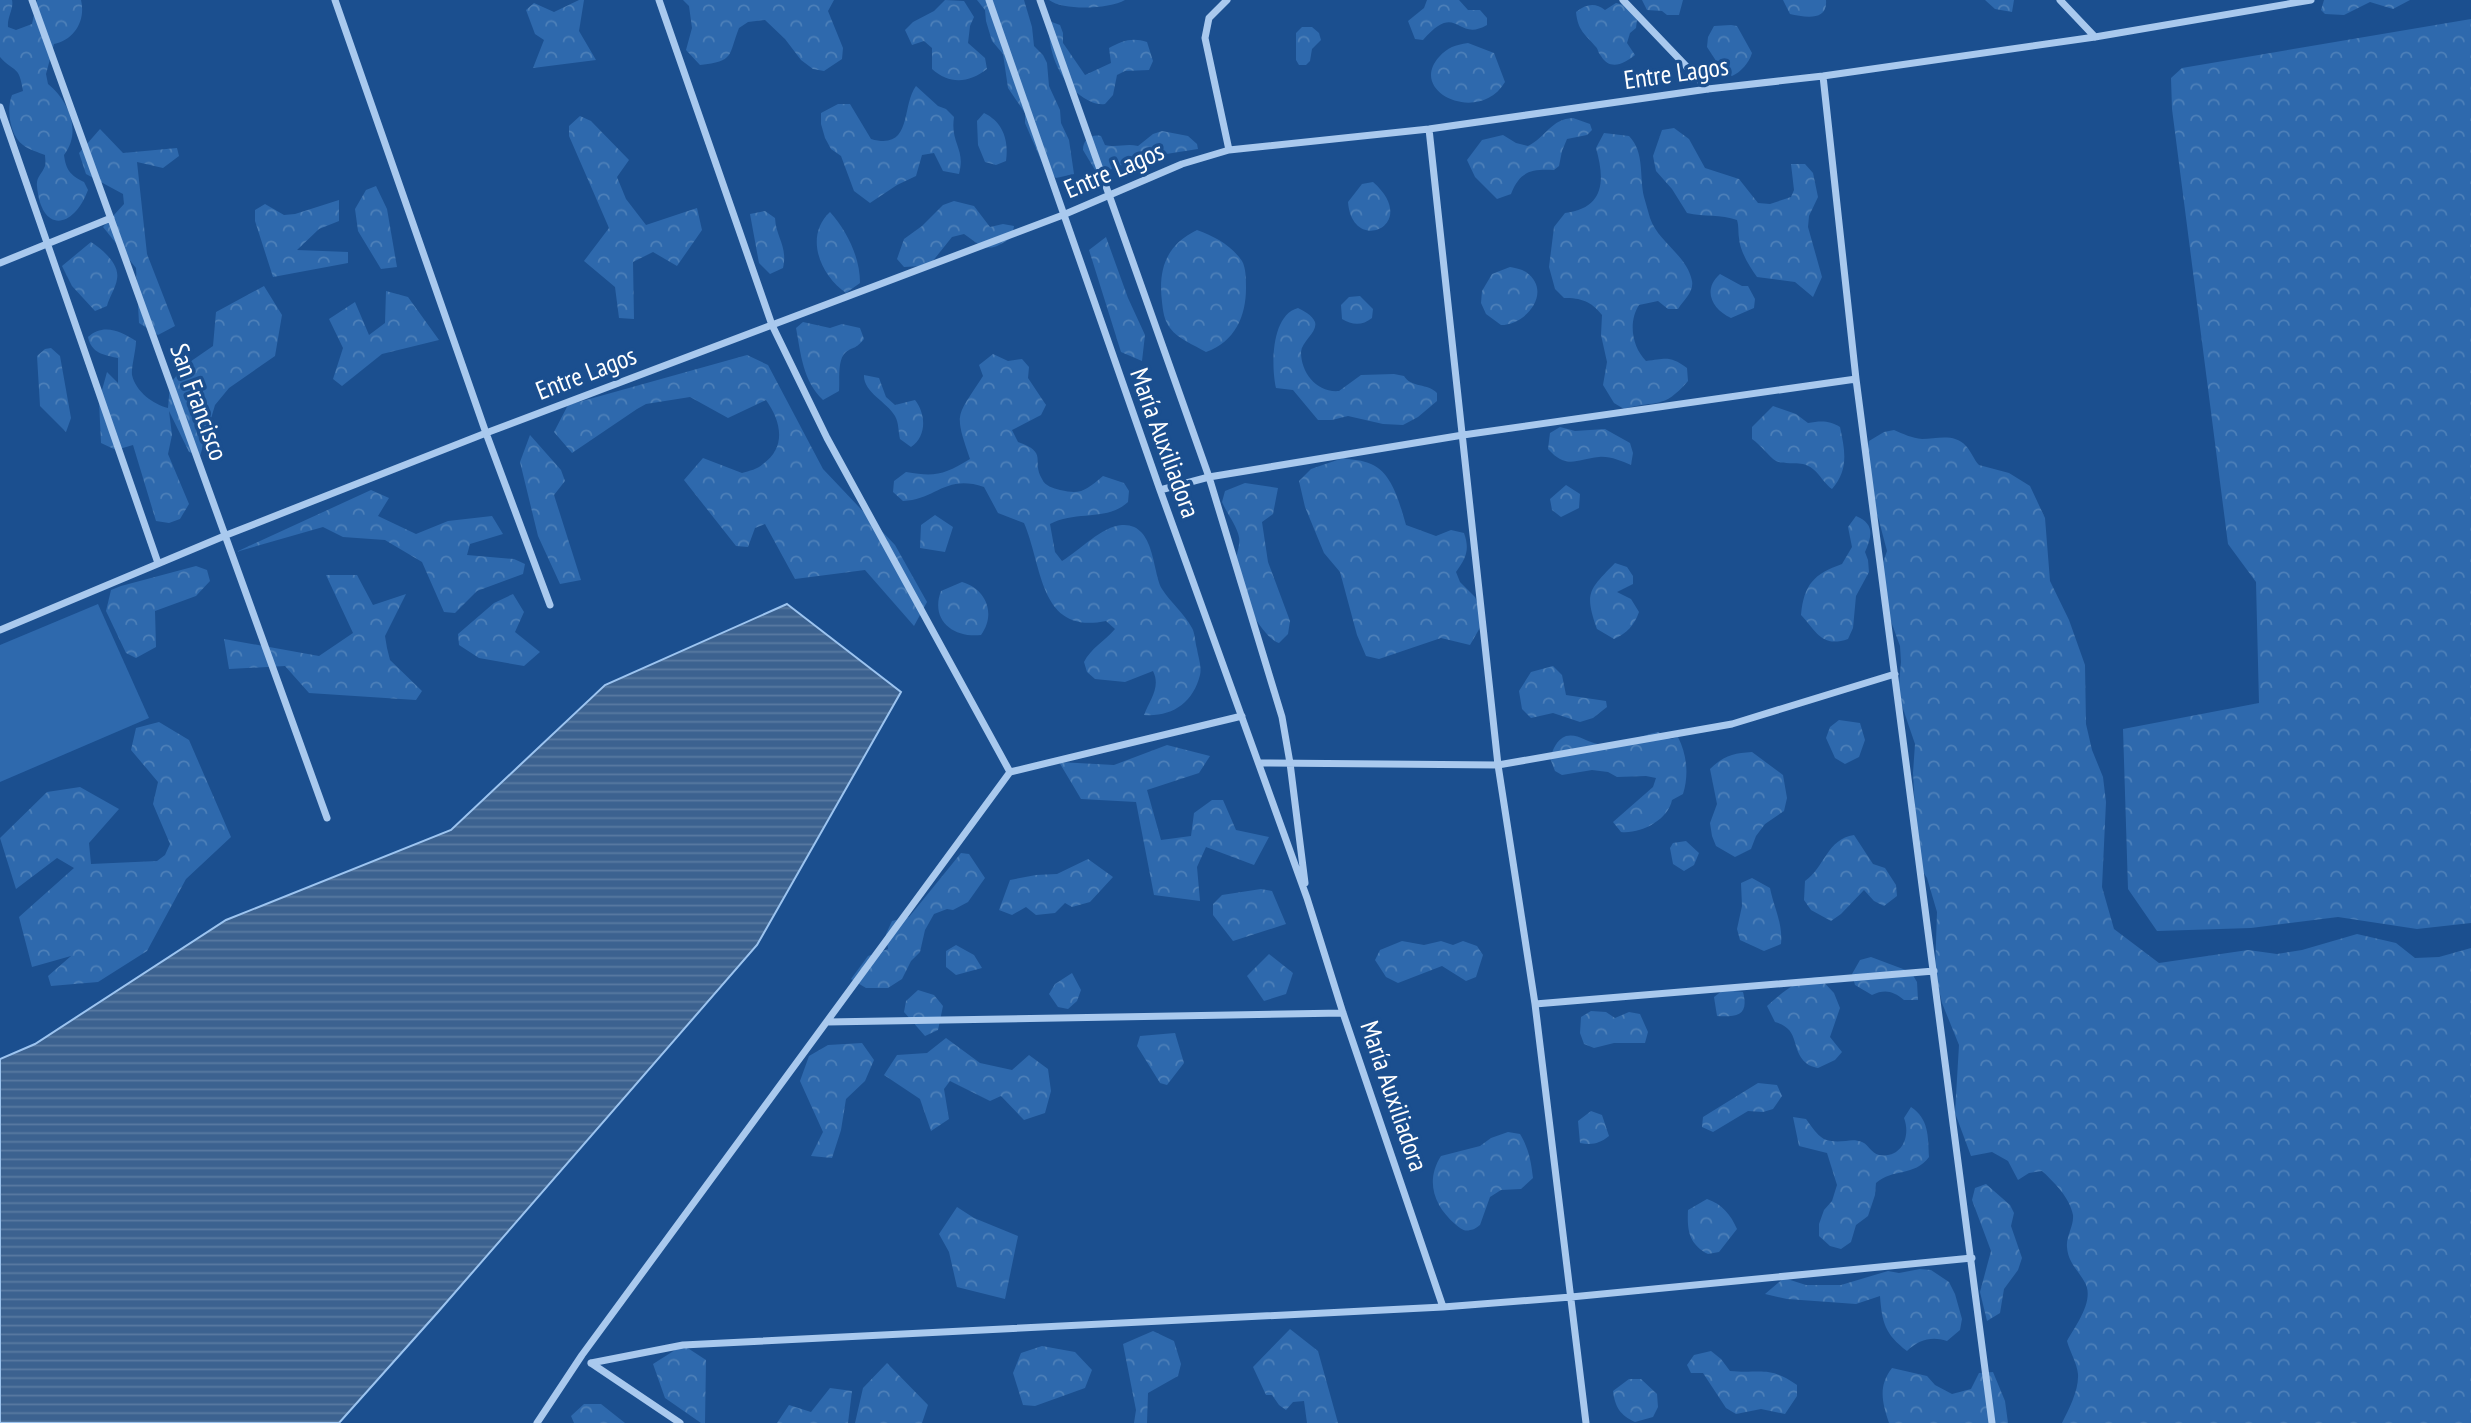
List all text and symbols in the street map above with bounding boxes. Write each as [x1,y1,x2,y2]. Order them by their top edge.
street label: Entre Lagos [1622,49,1730,96]
street label: Entre Lagos [1059,134,1169,205]
street label: Entre Lagos [531,338,641,407]
street label: San Francisco [163,339,236,465]
street label: María Auxiliadora [1123,363,1208,522]
street label: María Auxiliadora [1353,1016,1436,1175]

